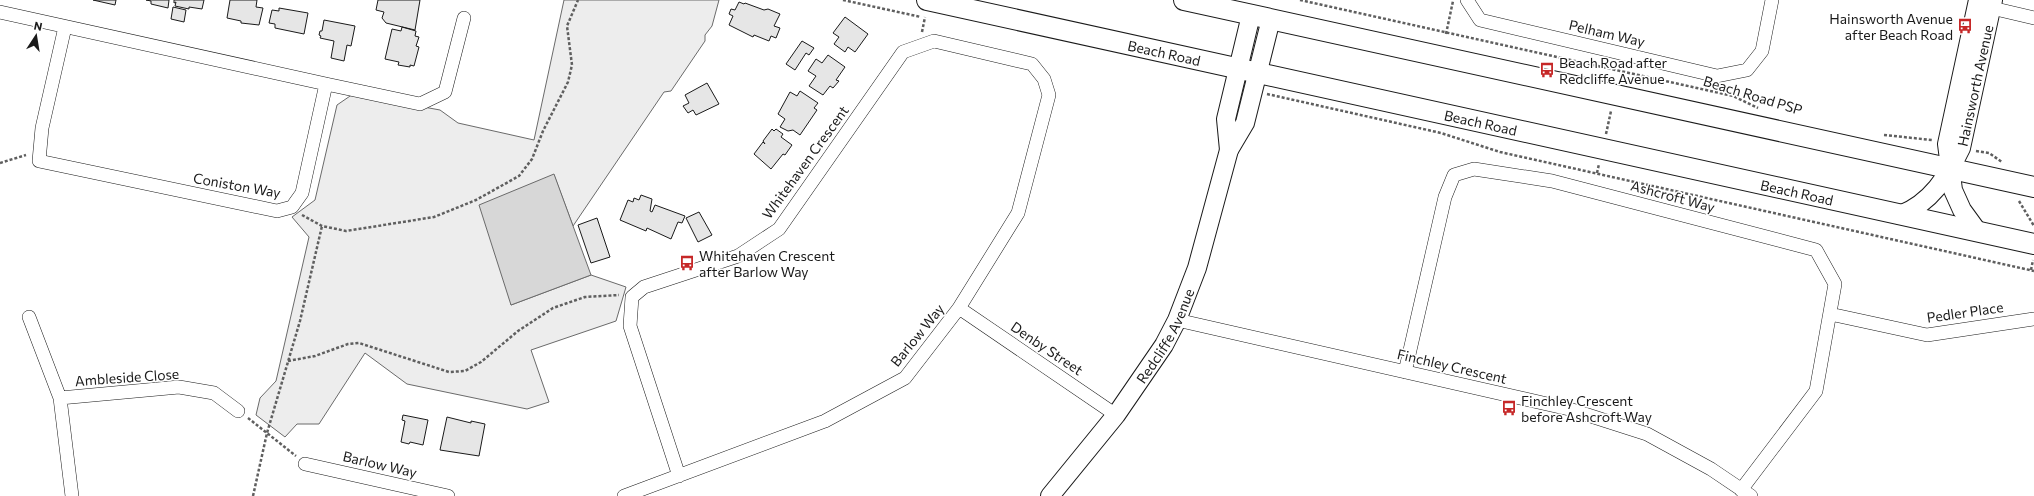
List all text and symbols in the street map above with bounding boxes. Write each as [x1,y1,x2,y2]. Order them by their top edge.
place label: Hainsworth Avenue after Beach Road [1829,10,1953,43]
north arrow [16,16,56,56]
street label: Pelham Way [1567,16,1647,50]
bus stop icon: Hainsworth Avenue after Beach Road [1956,17,1974,35]
text: N [33,19,44,33]
street label: Hainsworth Avenue [1953,23,1996,148]
street label: Beach Road [1126,36,1202,69]
place label: Beach Road after Redcliffe Avenue [1559,54,1668,87]
bus stop icon: Beach Road after Redcliffe Avenue [1538,61,1556,79]
street label: Beach Road PSP [1701,72,1805,118]
street label: Whitehaven Crescent [758,102,852,222]
street label: Beach Road [1443,106,1519,138]
street label: Coniston Way [192,169,282,201]
street label: Beach Road [1759,176,1835,208]
street label: Ashcroft Way [1629,177,1717,215]
place label: Whitehaven Crescent after Barlow Way [699,247,835,280]
bus stop icon: Whitehaven Crescent after Barlow Way [678,254,696,272]
street label: Redcliffe Avenue [1132,286,1197,386]
street label: Pedler Place [1926,298,2004,326]
street label: Barlow Way [887,300,947,370]
street label: Denby Street [1008,318,1087,378]
street label: Finchley Crescent [1395,345,1509,387]
street label: Ambleside Close [74,365,180,389]
place label: Finchley Crescent before Ashcroft Way [1521,392,1652,425]
bus stop icon: Finchley Crescent before Ashcroft Way [1500,399,1518,417]
street label: Barlow Way [341,447,419,481]

